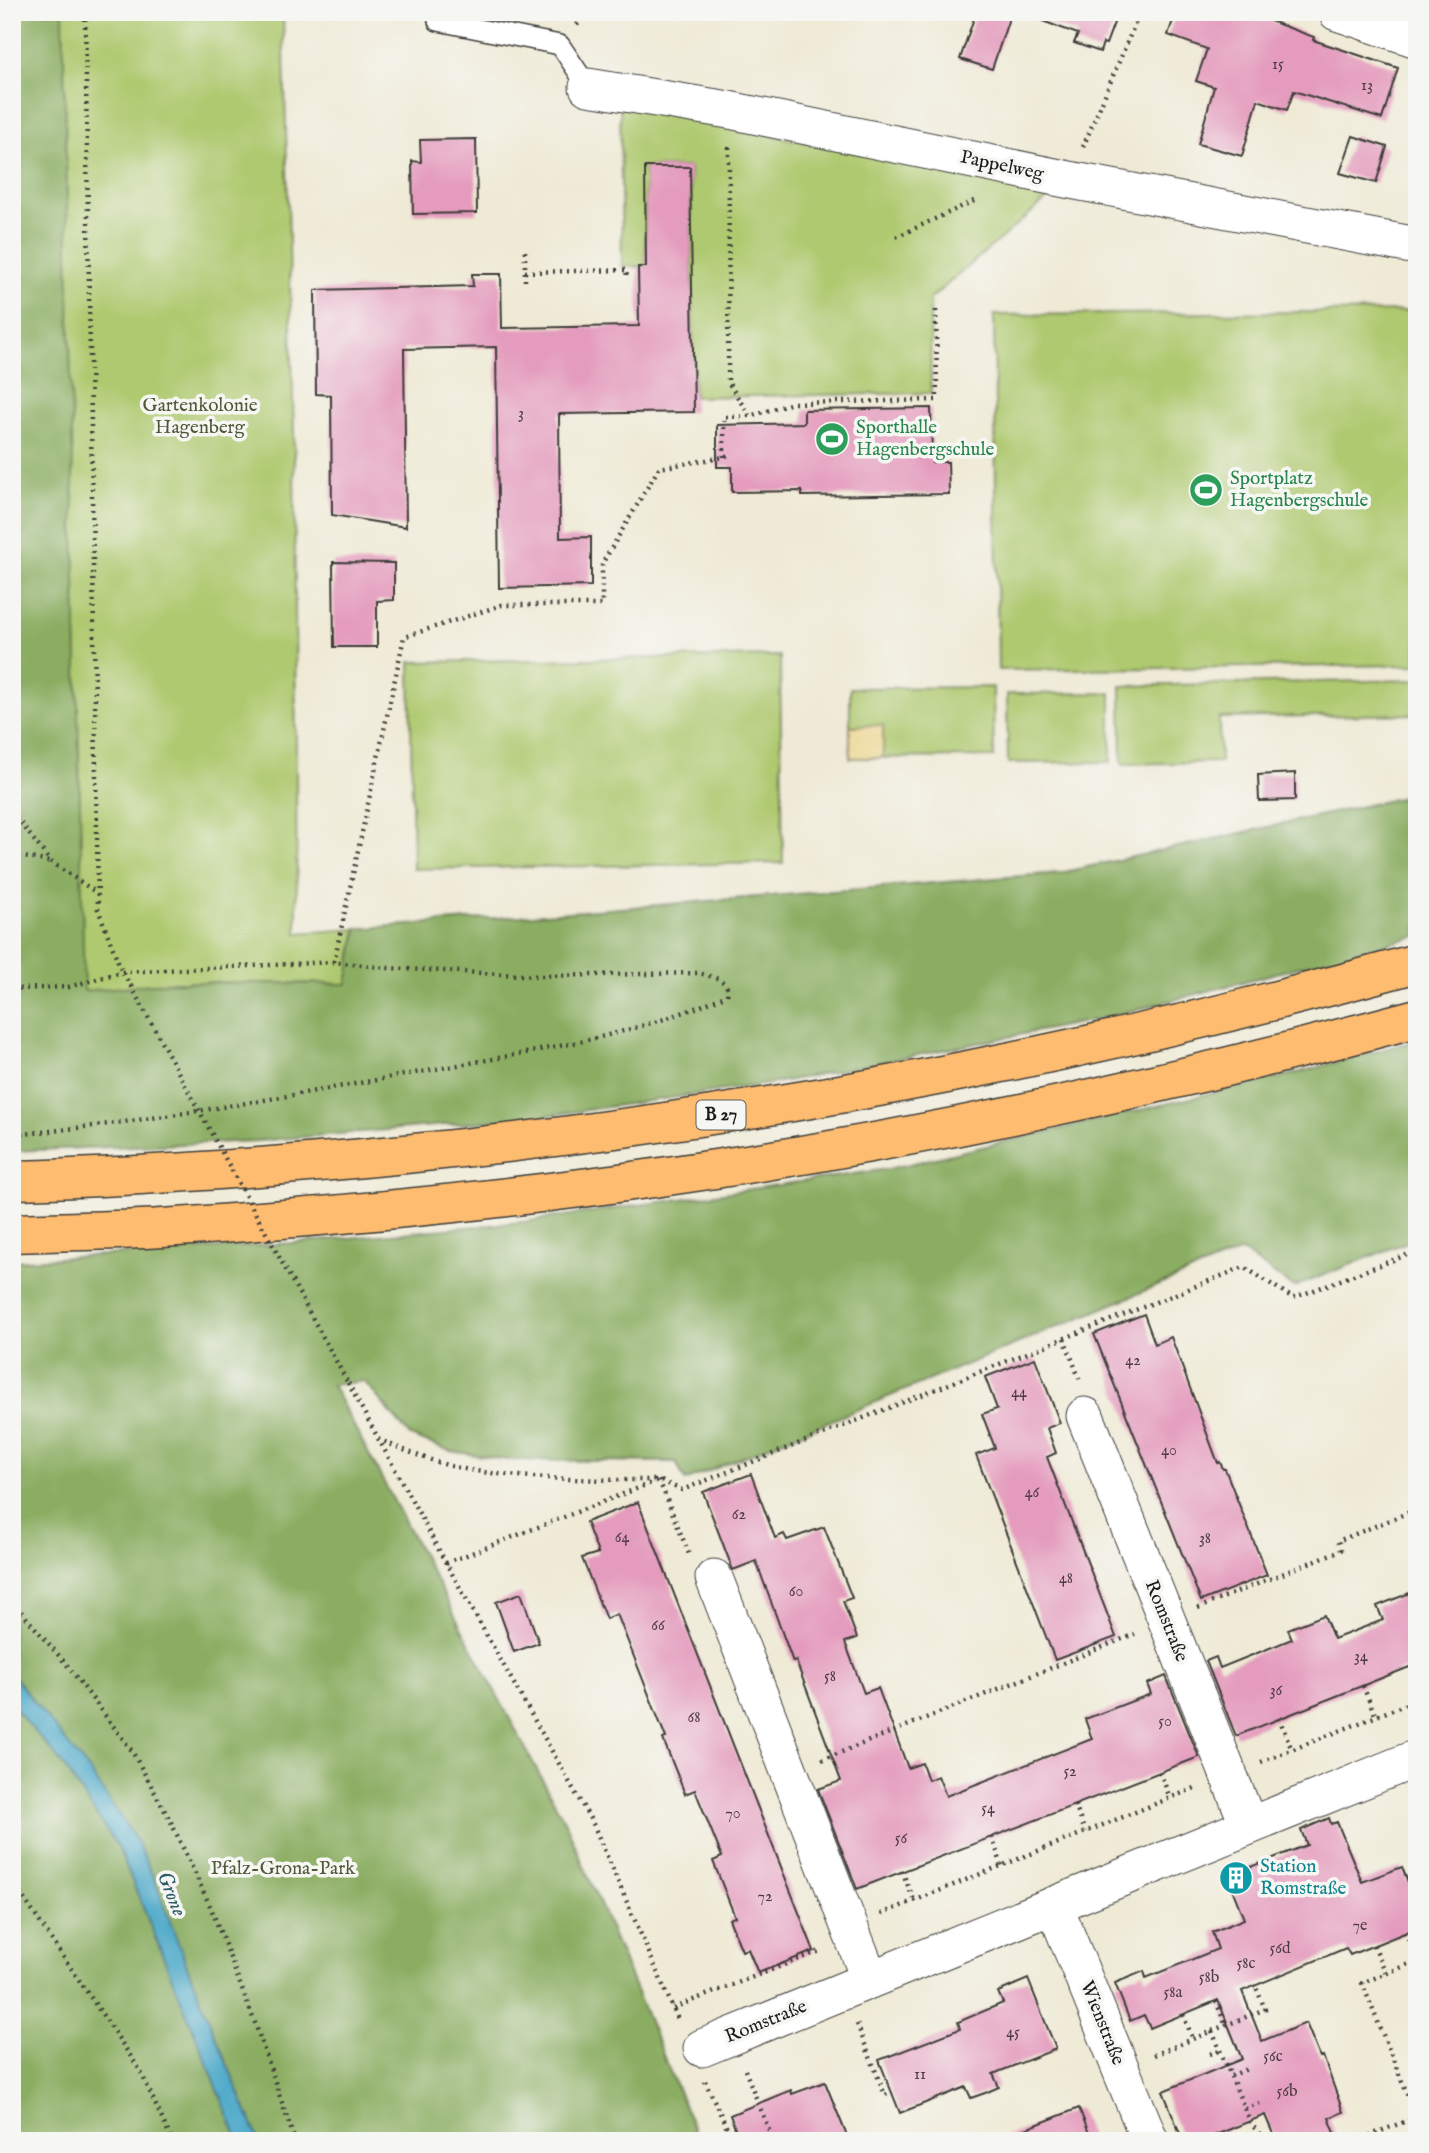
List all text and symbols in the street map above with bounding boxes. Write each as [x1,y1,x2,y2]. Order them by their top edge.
house number: 15 [1272,55,1284,75]
house number: 13 [1361,76,1373,96]
street label: Pappelweg [958,145,1047,187]
park label: Gartenkolonie Hagenberg [143,394,258,440]
house number: 3 [518,404,524,424]
place label: Sporthalle Hagenbergschule [856,416,995,462]
sports icon: Sporthalle Hagenbergschule [813,420,851,458]
place label: Sportplatz Hagenbergschule [1230,467,1369,513]
sports icon: Sportplatz Hagenbergschule [1187,471,1225,509]
road number: B 27 [696,1100,746,1130]
house number: 42 [1125,1351,1141,1371]
house number: 44 [1011,1383,1027,1403]
house number: 40 [1161,1441,1177,1461]
house number: 46 [1025,1483,1040,1503]
house number: 62 [732,1505,746,1525]
house number: 64 [615,1528,629,1548]
house number: 38 [1199,1529,1211,1549]
house number: 48 [1059,1569,1073,1589]
street label: Romstraße [1139,1577,1193,1666]
house number: 60 [789,1582,803,1602]
house number: 66 [651,1616,665,1636]
house number: 34 [1354,1647,1368,1667]
house number: 58 [824,1667,836,1687]
house number: 36 [1270,1681,1283,1701]
house number: 68 [687,1708,701,1728]
house number: 50 [1158,1712,1172,1732]
house number: 52 [1063,1762,1077,1782]
house number: 54 [981,1799,995,1819]
house number: 70 [725,1804,741,1824]
house number: 56 [895,1829,908,1849]
place label: Station Romstraße [1260,1855,1346,1901]
park label: Pfalz-Grona-Park [211,1857,356,1881]
building icon: Station Romstraße [1217,1859,1255,1897]
water label: Grone [150,1868,192,1920]
house number: 72 [758,1887,773,1907]
house number: 7e [1353,1916,1367,1936]
house number: 56d [1269,1939,1291,1959]
house number: 58c [1237,1954,1256,1974]
house number: 58b [1199,1968,1220,1988]
street label: Wienstraße [1074,1977,1130,2069]
house number: 58a [1164,1983,1183,2003]
street label: Romstraße [722,1995,811,2049]
house number: 45 [1006,2023,1020,2043]
house number: 56c [1263,2047,1283,2067]
house number: 11 [914,2065,926,2085]
house number: 56b [1276,2082,1298,2102]

